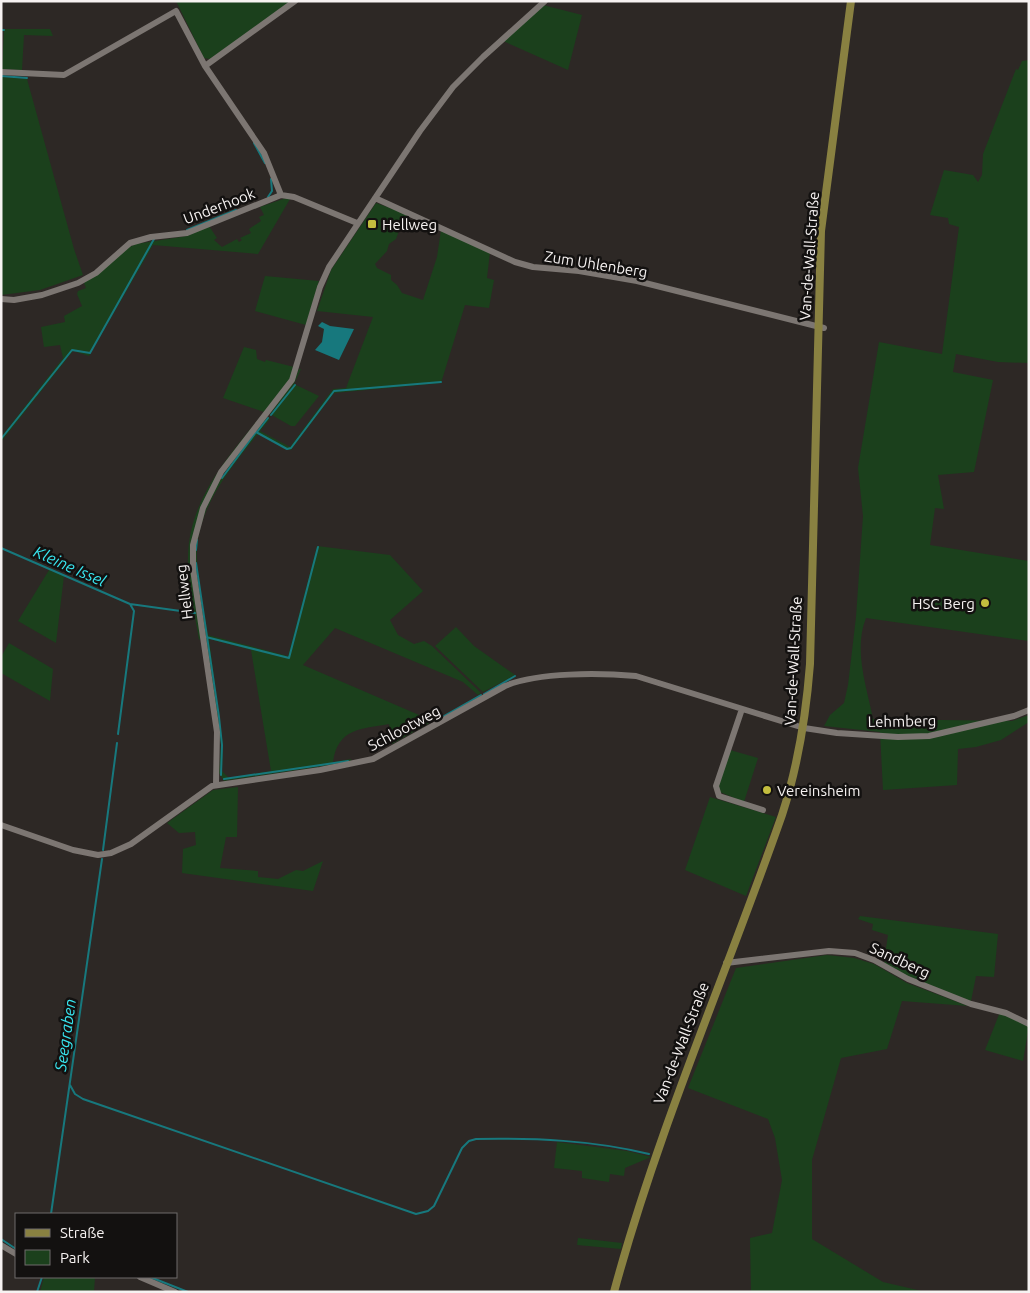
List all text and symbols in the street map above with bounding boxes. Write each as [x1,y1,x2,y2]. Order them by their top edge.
street label: Underhook [181,184,258,227]
street label: Van-de-Wall-Straße [796,191,822,321]
place label: Hellweg [382,216,437,233]
marker: Hellweg [366,218,378,230]
street label: Zum Uhlenberg [543,247,649,281]
water label: Kleine Issel [31,542,109,590]
street label: Hellweg [172,564,196,620]
place label: HSC Berg [912,595,975,612]
street label: Van-de-Wall-Straße [781,596,805,726]
marker: HSC Berg [979,597,991,609]
street label: Schlootweg [365,702,443,754]
street label: Lehmberg [867,712,937,730]
place label: Vereinsheim [777,782,860,799]
marker: Vereinsheim [761,784,773,796]
street label: Sandberg [867,939,933,981]
street label: Van-de-Wall-Straße [650,980,712,1106]
water label: Seegraben [51,997,79,1074]
legend [15,1213,178,1278]
text: Straße [60,1224,104,1241]
text: Park [60,1249,90,1266]

